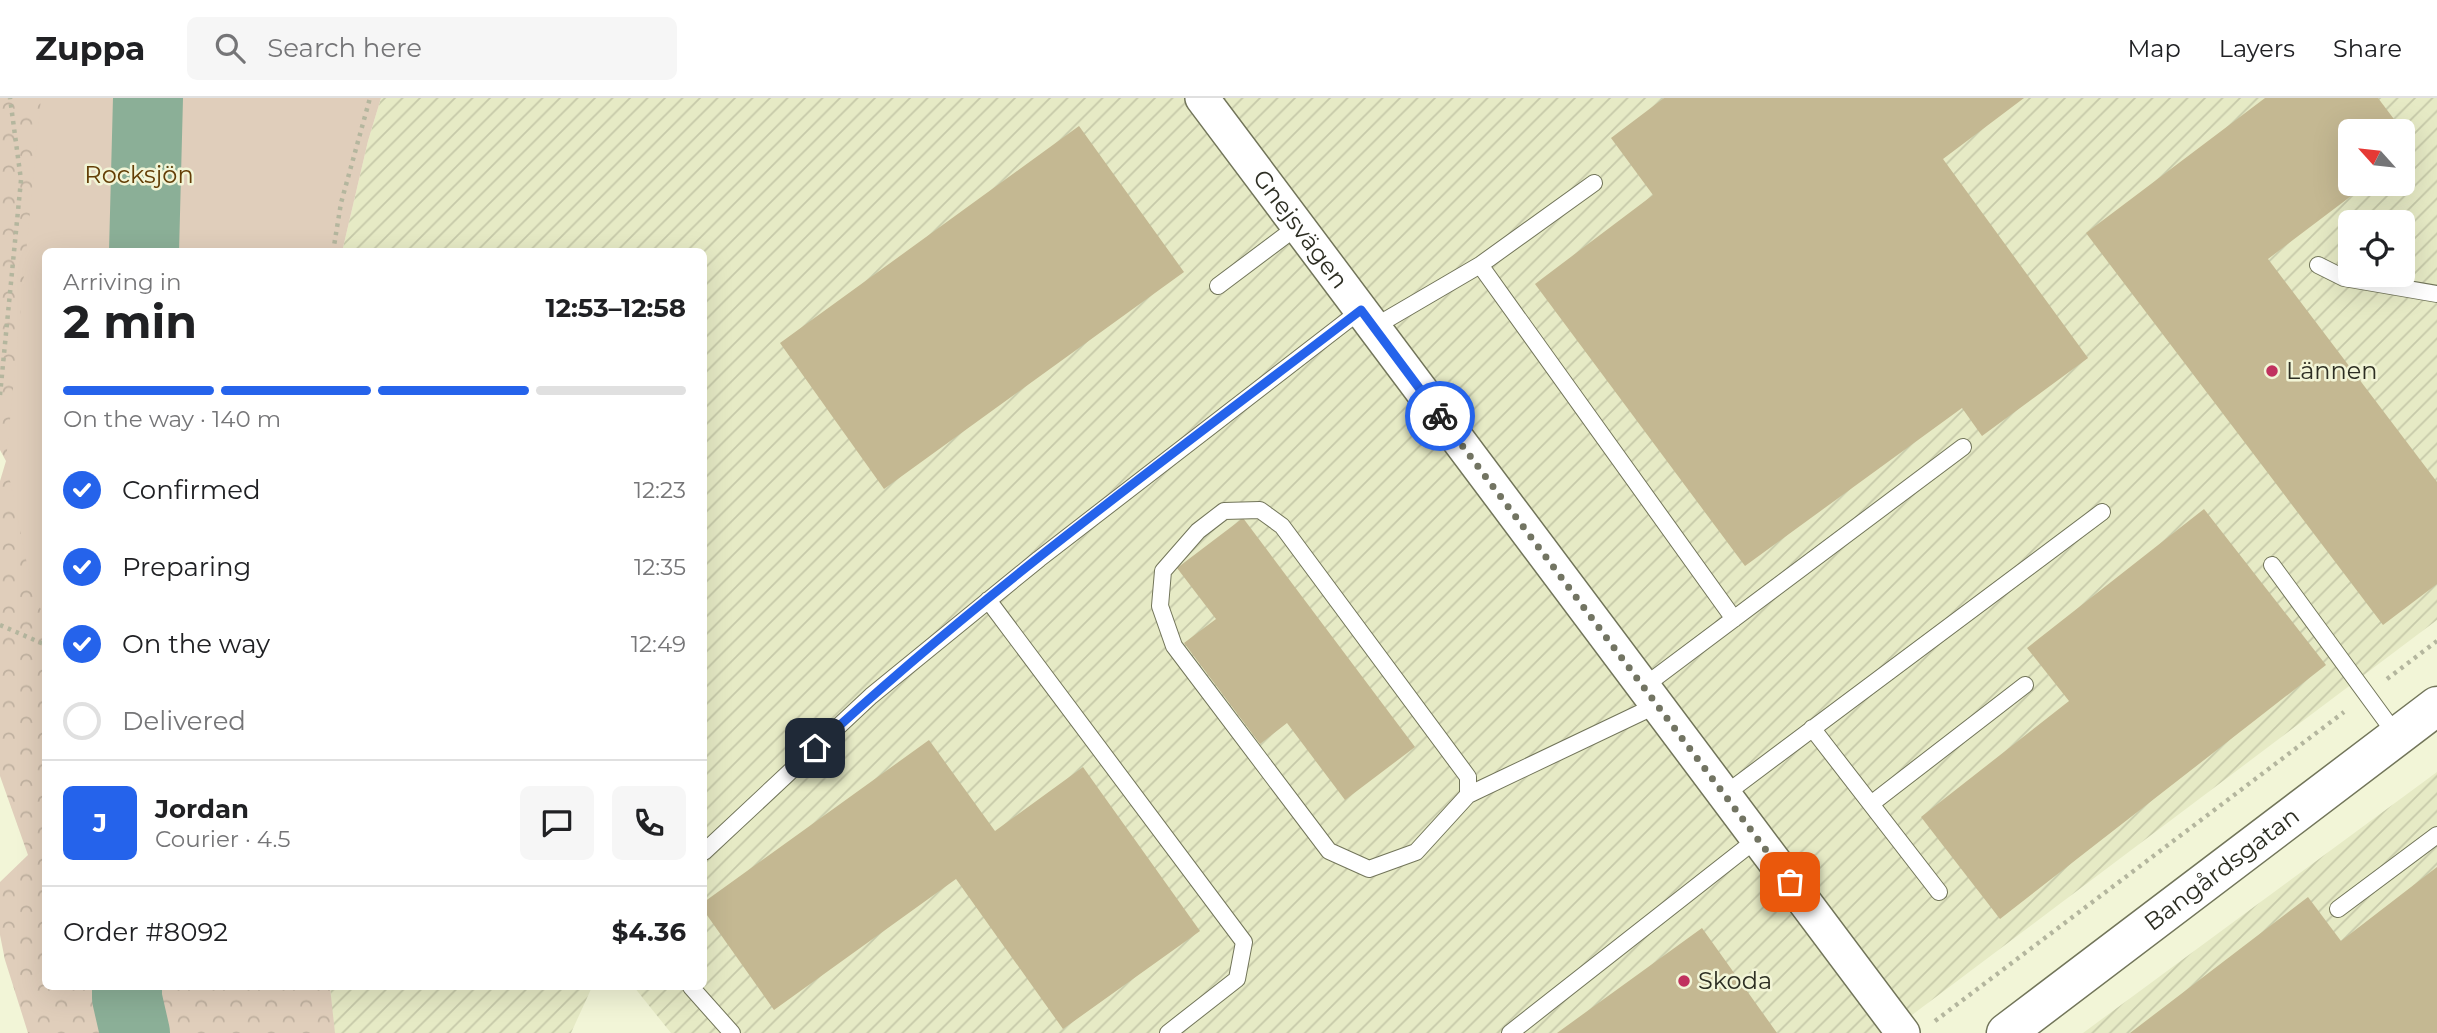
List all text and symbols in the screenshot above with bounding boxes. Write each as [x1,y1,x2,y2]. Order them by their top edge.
search box [187,17,677,80]
text: Zuppa [35,28,145,68]
icon: search [211,29,249,67]
text: Search here [267,32,422,64]
text: Map [2127,34,2181,63]
text: Layers [2219,34,2295,63]
text: Share [2333,34,2402,63]
north arrow [2338,119,2415,196]
map controls [2338,119,2415,287]
park label: Rocksjön [84,160,194,189]
street label: Gnejsvägen [1247,164,1355,294]
button: locate [2338,210,2415,287]
text: Arriving in [63,268,182,296]
text: 12:53–12:58 [546,292,686,324]
text: 2 min [63,293,197,350]
place label: Lännen [2286,356,2377,385]
marker: Lännen [2264,363,2280,379]
courier [1405,381,1475,451]
icon: bike [1421,397,1459,435]
text: On the way · 140 m [63,405,281,433]
icon: check [63,471,101,509]
text: Confirmed [122,474,261,506]
text: 12:23 [634,476,686,504]
icon: check [63,548,101,586]
text: Preparing [122,551,251,583]
text: 12:35 [634,553,686,581]
icon: check [63,625,101,663]
text: On the way [122,628,270,660]
text: 12:49 [631,630,686,658]
text: Delivered [122,705,246,737]
pin [785,718,845,778]
icon: home [796,729,834,767]
button: chat [520,786,594,860]
button: phone [612,786,686,860]
text: Jordan [155,793,249,825]
street label: Bangårdsgatan [2138,801,2305,937]
text: J [93,807,107,839]
text: Courier · 4.5 [155,825,290,853]
pin [1760,852,1820,912]
icon: bag [1771,863,1809,901]
text: Order #8092 [63,916,228,948]
text: $4.36 [612,916,686,948]
place label: Skoda [1698,966,1772,995]
marker: Skoda [1676,973,1692,989]

